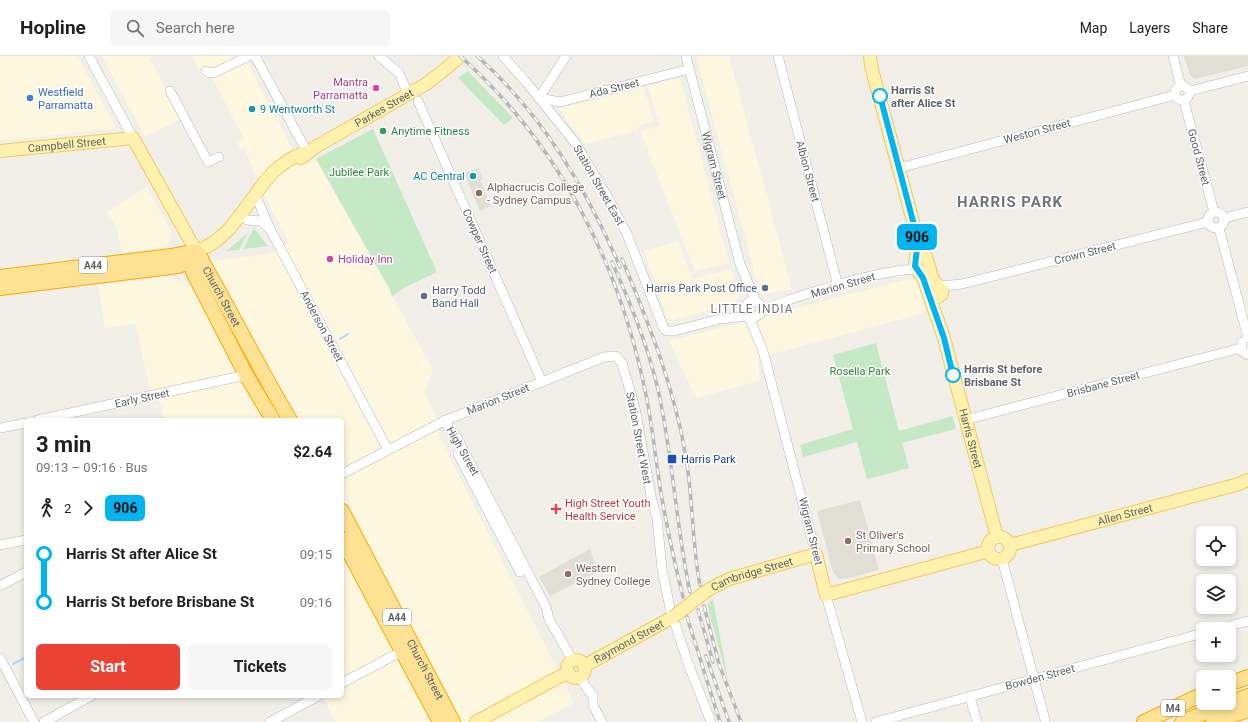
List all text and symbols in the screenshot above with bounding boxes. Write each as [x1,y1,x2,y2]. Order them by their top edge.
search box [110,10,390,46]
text: Hopline [20,16,86,39]
icon: search [124,17,146,39]
text: Search here [156,19,235,37]
text: Map [1080,20,1107,36]
text: Layers [1129,20,1170,36]
text: Share [1192,20,1228,36]
place label: Mantra Parramatta [313,76,368,102]
street label: Ada Street [588,76,641,101]
marker: Mantra Parramatta [371,83,381,93]
place label: Harris St after Alice St [891,84,956,110]
place label: Westfield Parramatta [38,86,93,112]
street label: Parkes Street [353,86,416,130]
marker: Harris St after Alice St [872,88,888,104]
marker: Westfield Parramatta [25,93,35,103]
place label: 9 Wentworth St [260,103,335,116]
marker: 9 Wentworth St [247,104,257,114]
street label: Weston Street [1002,116,1072,147]
place label: Anytime Fitness [391,125,470,138]
marker: Anytime Fitness [378,126,388,136]
street label: Good Street [1185,127,1212,187]
street label: Wigram Street [699,130,729,201]
street label: Campbell Street [27,135,107,155]
street label: Albion Street [793,139,822,204]
street label: Station Street East [570,143,627,228]
park label: Jubilee Park [329,166,390,179]
place label: AC Central [413,170,465,183]
marker: AC Central [468,171,478,181]
place label: Alphacrucis College - Sydney Campus [487,181,584,207]
marker: Alphacrucis College - Sydney Campus [474,188,484,198]
district label: HARRIS PARK [957,193,1063,211]
street label: Cowper Street [460,207,500,276]
line badge: 906 [894,224,940,250]
text: 906 [905,229,929,245]
street label: Crown Street [1053,239,1118,267]
place label: Holiday Inn [338,253,393,266]
marker: Holiday Inn [325,254,335,264]
road number: A44 [79,257,107,273]
street label: Church Street [199,264,243,329]
street label: Marion Street [810,270,877,301]
place label: Harris Park Post Office [646,282,757,295]
marker: Harris Park Post Office [760,283,770,293]
place label: Harry Todd Band Hall [432,284,486,310]
street label: Anderson Street [297,288,346,364]
marker: Harry Todd Band Hall [419,291,429,301]
district label: LITTLE INDIA [710,302,794,316]
place label: Harris St before Brisbane St [964,363,1042,389]
park label: Rosella Park [830,365,891,378]
marker: Harris St before Brisbane St [945,367,961,383]
street label: Brisbane Street [1065,368,1141,400]
street label: Marion Street [465,381,532,418]
street label: Early Street [114,386,171,411]
street label: Station Street West [623,391,654,486]
street label: Harris Street [956,407,985,470]
street label: High Street [443,424,482,478]
text: 3 min [36,432,91,457]
text: $2.64 [293,443,332,461]
marker: Harris Park [666,453,678,465]
place label: Harris Park [681,453,736,466]
text: 09:13 – 09:16 · Bus [36,460,148,475]
street label: Wigram Street [796,496,825,567]
icon: walk [36,497,58,519]
icon: forward [77,497,99,519]
place label: High Street Youth Health Service [565,497,651,523]
text: 906 [113,500,137,516]
text: 2 [64,501,71,516]
street label: Allen Street [1096,501,1154,528]
marker: High Street Youth Health Service [550,503,562,515]
map controls [1196,526,1236,710]
button: locate [1196,526,1236,566]
place label: St Oliver's Primary School [856,529,930,555]
marker: St Oliver's Primary School [843,536,853,546]
text: Harris St after Alice St [66,545,217,563]
text: 09:15 [300,547,332,562]
street label: Cambridge Street [709,555,795,594]
place label: Western Sydney College [576,562,650,588]
marker: Western Sydney College [563,569,573,579]
button: layers [1196,574,1236,614]
text: Harris St before Brisbane St [66,593,254,611]
text: 09:16 [300,595,332,610]
road number: A44 [383,609,411,625]
street label: Raymond Street [592,617,667,666]
button: + [1196,622,1236,662]
street label: Church Street [404,637,446,702]
button: Start [36,644,180,690]
button: Tickets [188,644,332,690]
street label: Bowden Street [1004,662,1077,693]
button: − [1196,670,1236,710]
road number: M4 [1161,700,1185,716]

